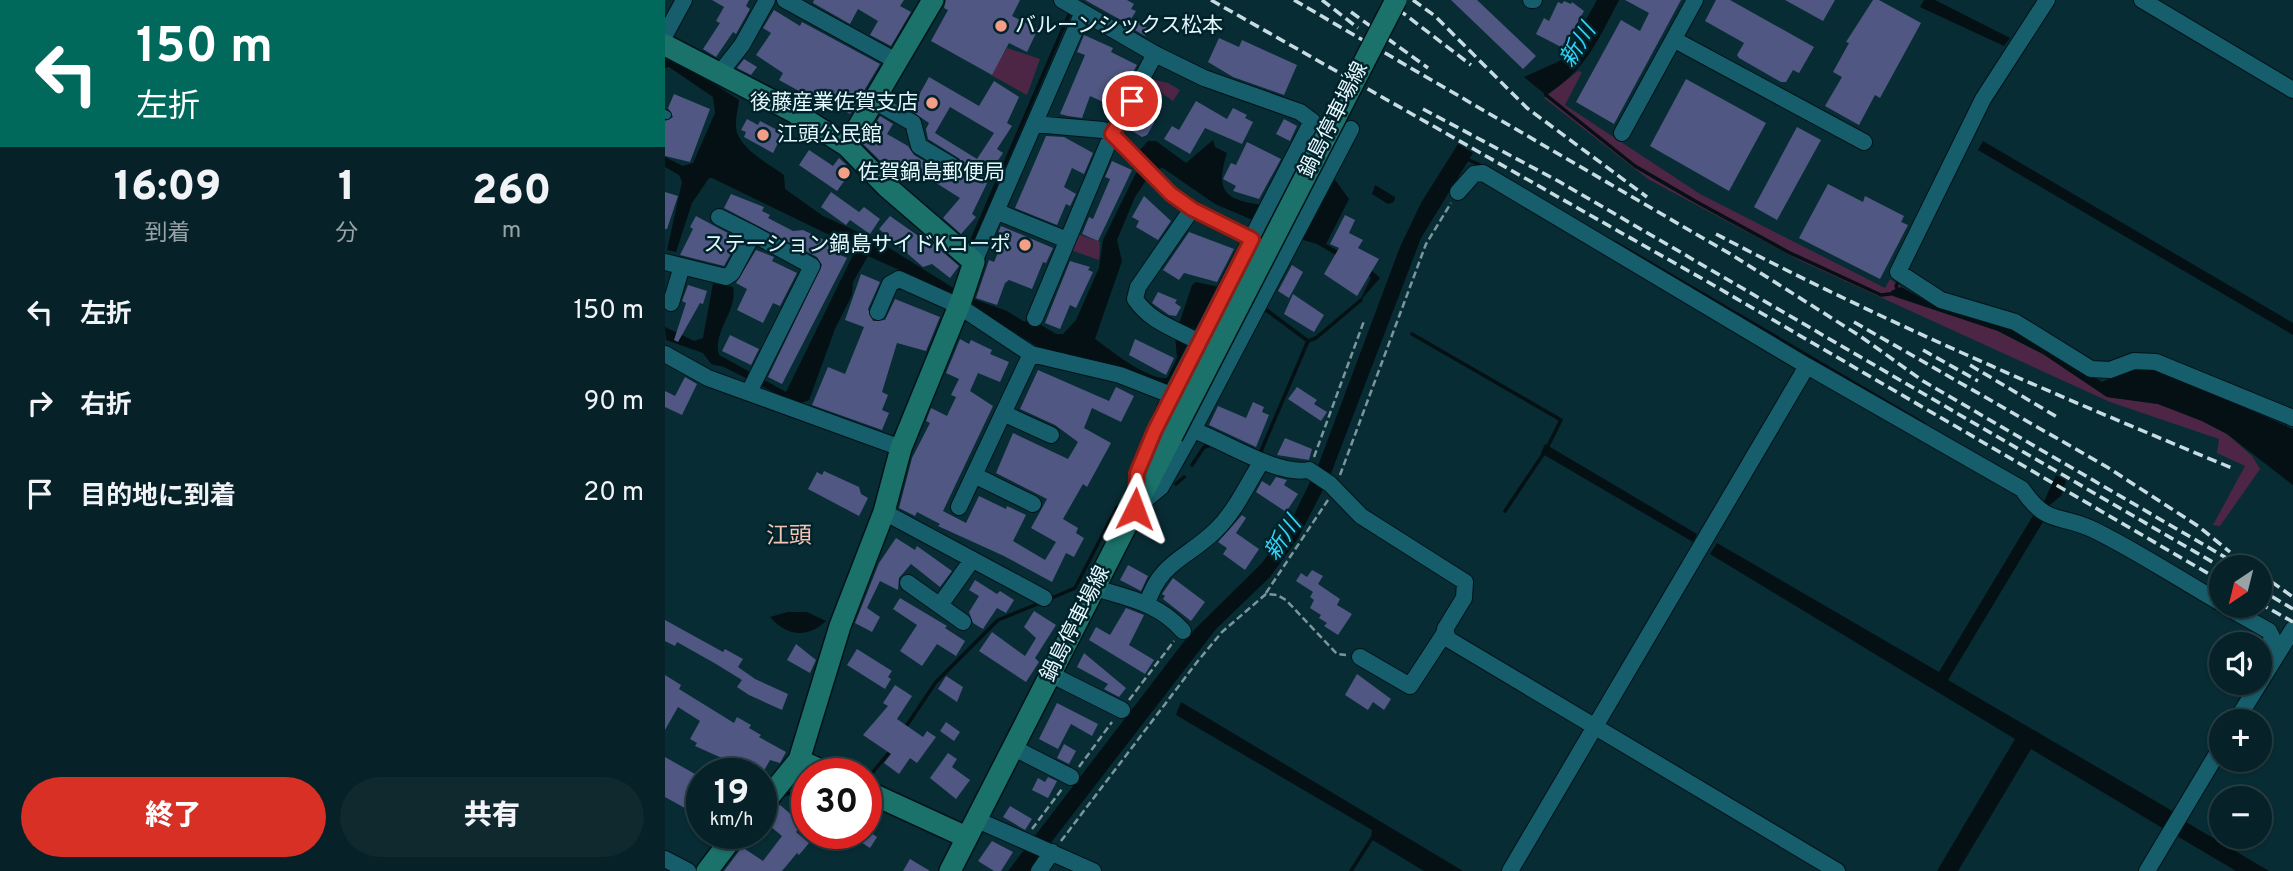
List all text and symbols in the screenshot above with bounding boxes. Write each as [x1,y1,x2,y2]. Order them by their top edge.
place label: バルーンシックス松本 [1015,13,1223,40]
water label: 新川 [1555,16,1605,73]
text: 150 m [136,18,273,80]
marker: バルーンシックス松本 [993,18,1009,34]
icon: left [21,28,112,119]
street label: 鍋島停車場線 [1293,58,1375,182]
pin [1102,71,1162,131]
icon: arrive [1113,82,1151,120]
text: 左折 [136,88,200,128]
place label: 後藤産業佐賀支店 [750,90,918,117]
marker: 後藤産業佐賀支店 [924,95,940,111]
place label: 江頭公民館 [777,122,882,149]
marker: 江頭公民館 [755,127,771,143]
place label: 佐賀鍋島郵便局 [858,160,1005,187]
text: 16:09 [114,162,221,215]
text: 1 [338,162,355,215]
marker: 佐賀鍋島郵便局 [836,165,852,181]
text: 260 [472,166,551,219]
text: m [502,217,521,246]
text: 到着 [145,220,191,249]
text: 分 [335,220,358,249]
place label: ステーション鍋島サイドKコーポ [704,232,1011,259]
marker: ステーション鍋島サイドKコーポ [1017,237,1033,253]
icon: left [21,293,59,331]
text: 150 m [573,295,644,328]
text: 左折 [80,299,132,332]
icon: right [21,384,59,422]
text: 90 m [584,386,644,419]
text: 右折 [80,390,132,423]
position arrow [1098,472,1172,546]
icon: arrive [21,475,59,513]
text: 20 m [583,477,644,510]
text: 目的地に到着 [80,481,236,514]
water label: 新川 [1259,509,1311,566]
district label: 江頭 [766,523,812,552]
north arrow [2209,555,2271,618]
map controls [2209,555,2272,849]
street label: 鍋島停車場線 [1035,562,1117,686]
button: sound [2209,632,2272,695]
button: + [2209,709,2272,772]
speed limit sign: 30 [791,758,882,849]
text: 19 [714,772,749,816]
button: 終了 [21,777,326,857]
button: 共有 [340,777,644,857]
button: − [2209,786,2272,849]
text: km/h [710,809,753,832]

